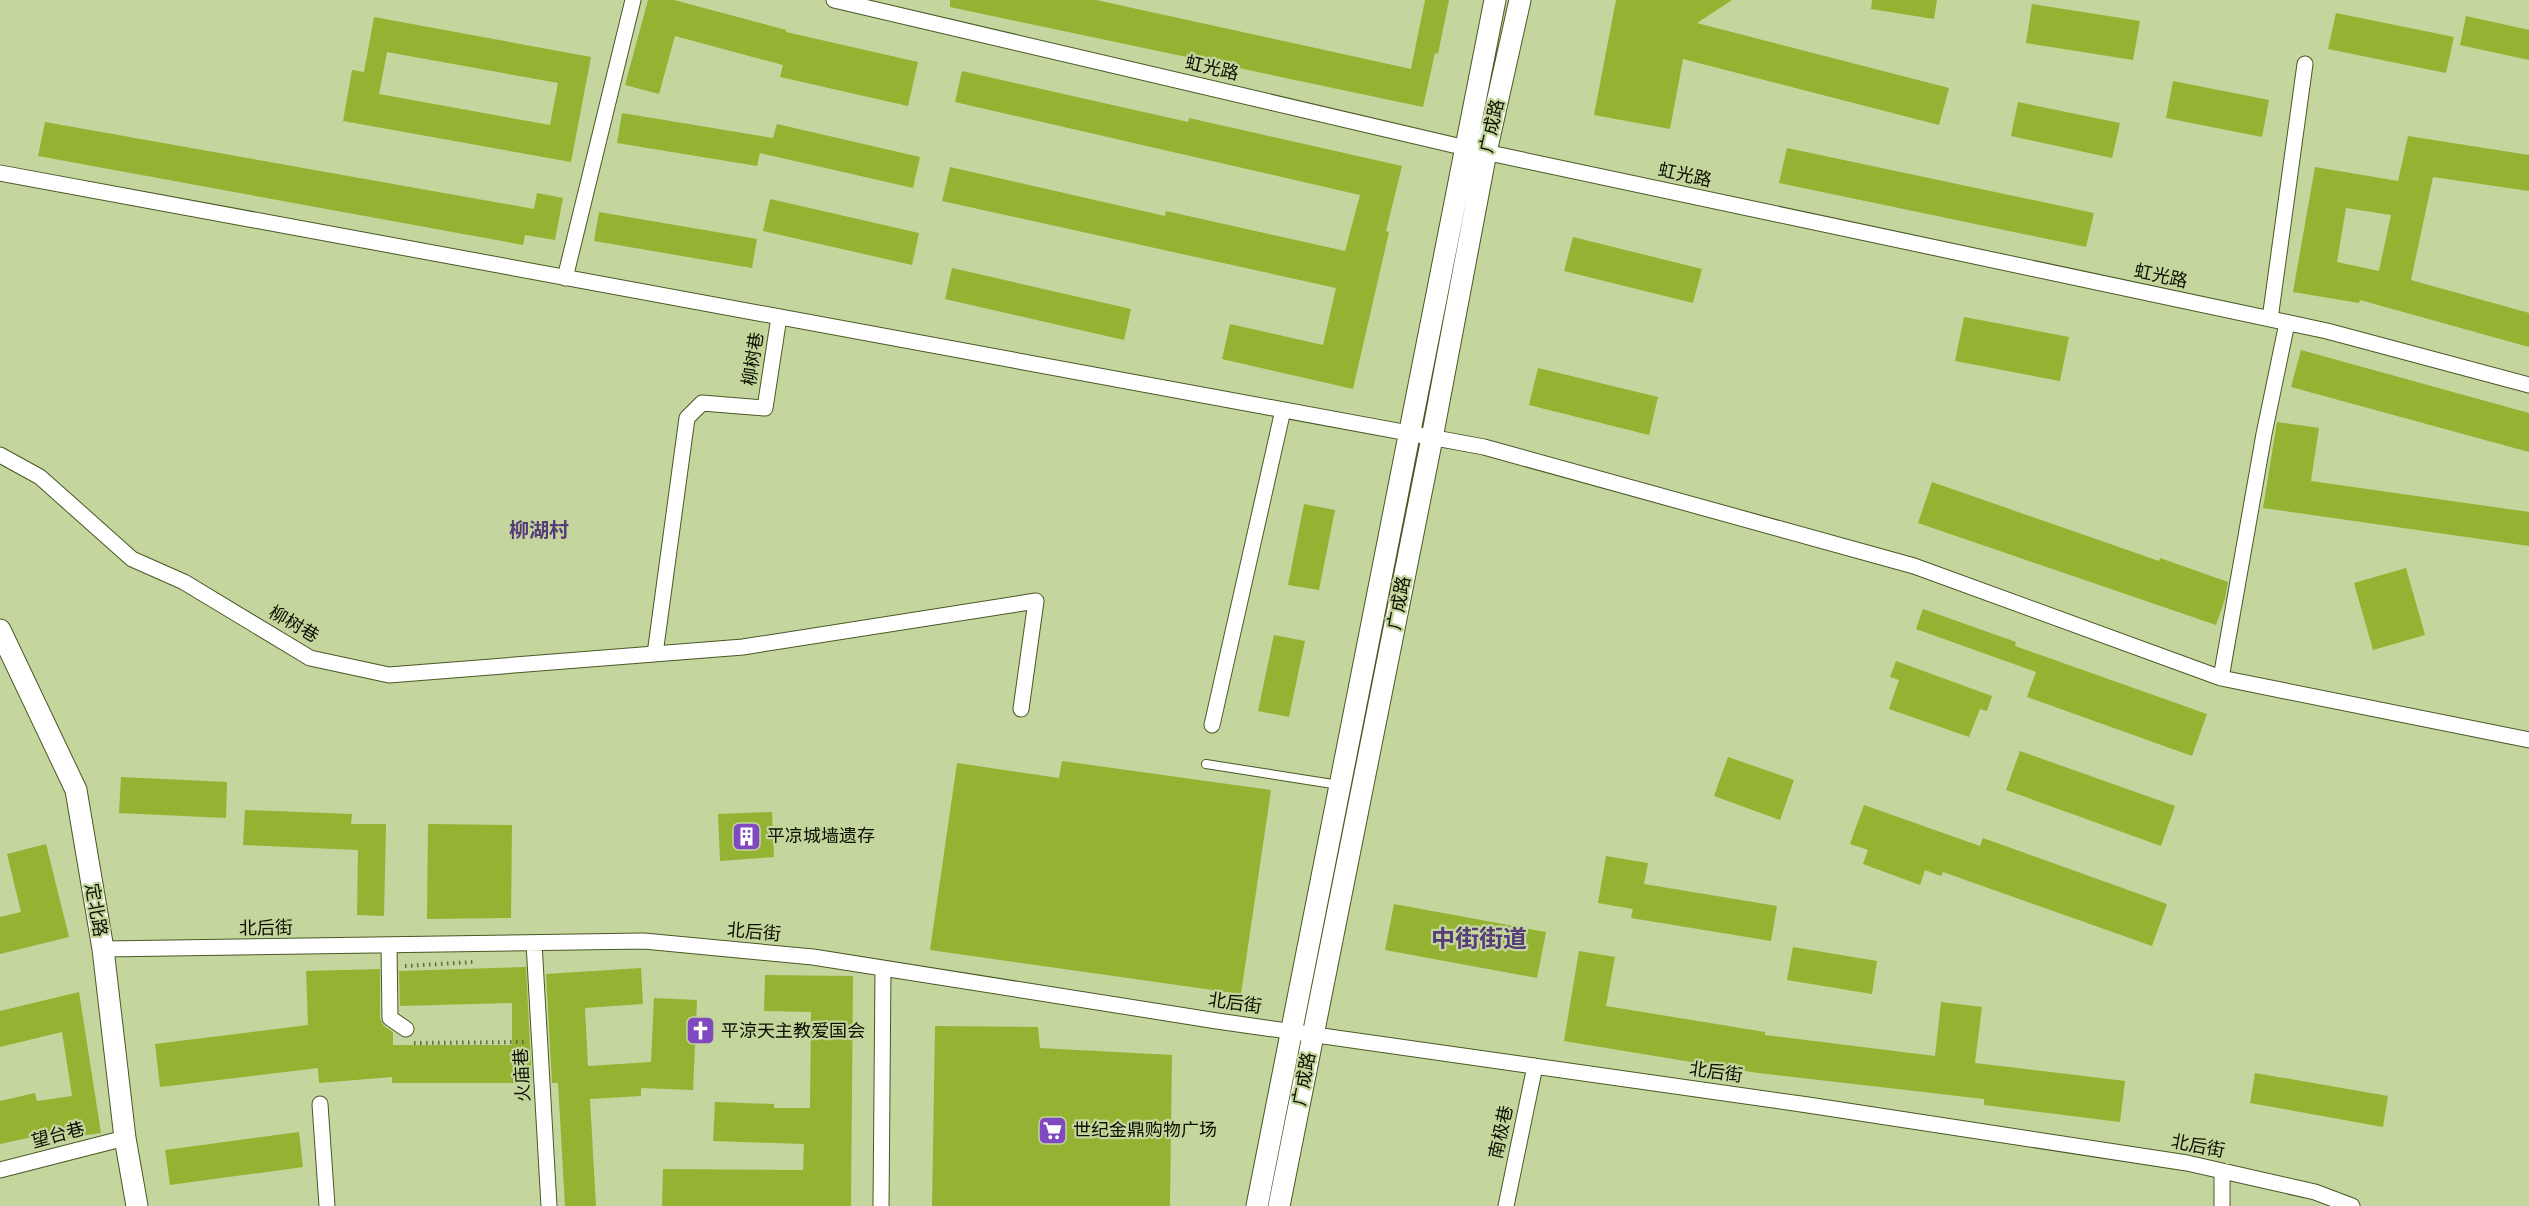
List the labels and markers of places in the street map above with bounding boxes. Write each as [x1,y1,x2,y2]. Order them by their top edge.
building icon: 平凉城墙遗存 [730,820,762,852]
place label: 平凉城墙遗存 [767,823,875,847]
church icon: 平涼天主教爱国会 [684,1015,716,1047]
place label: 平涼天主教爱国会 [721,1018,865,1042]
supermarket icon: 世纪金鼎购物广场 [1036,1114,1068,1146]
place label: 世纪金鼎购物广场 [1073,1117,1217,1141]

